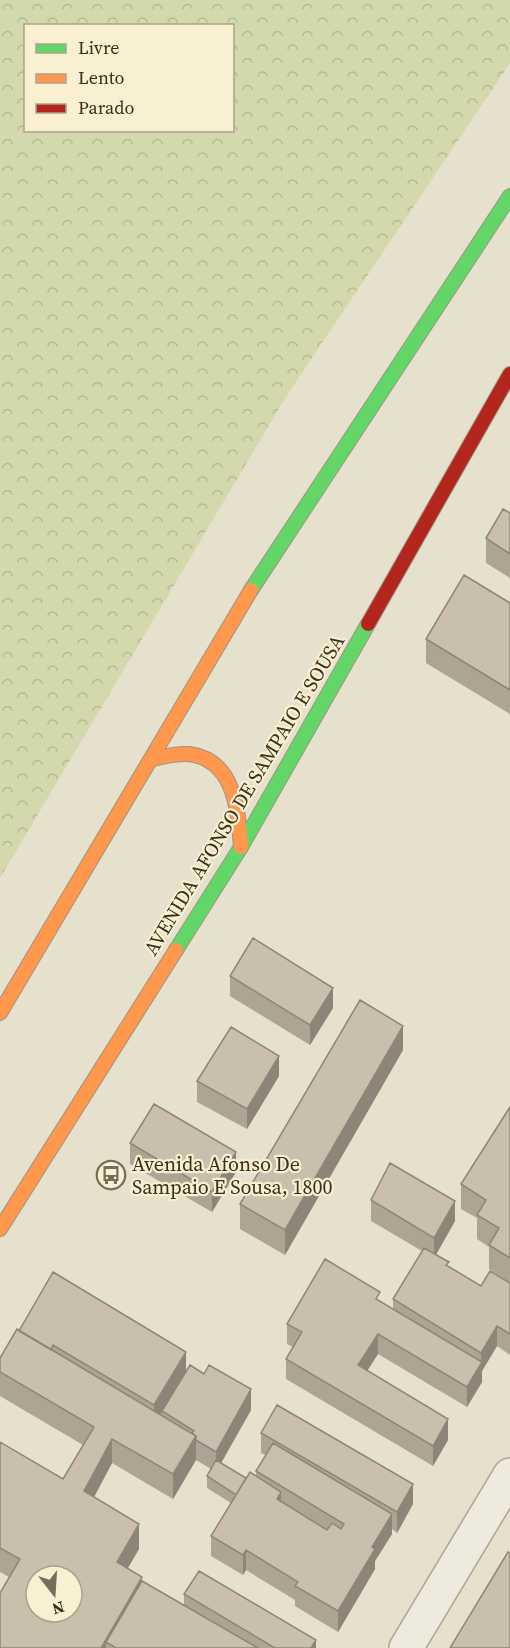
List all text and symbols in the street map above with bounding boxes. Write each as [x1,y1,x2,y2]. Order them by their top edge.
legend [24,24,234,132]
text: Livre [78,35,120,60]
text: Lento [78,65,125,90]
text: Parado [78,95,134,120]
street label: AVENIDA AFONSO DE SAMPAIO E SOUSA [137,629,352,961]
place label: Avenida Afonso De Sampaio E Sousa, 1800 [132,1150,332,1201]
bus stop icon: Avenida Afonso De Sampaio E Sousa, 1800 [95,1159,127,1191]
north arrow [24,1564,84,1624]
text: N [49,1596,67,1621]

